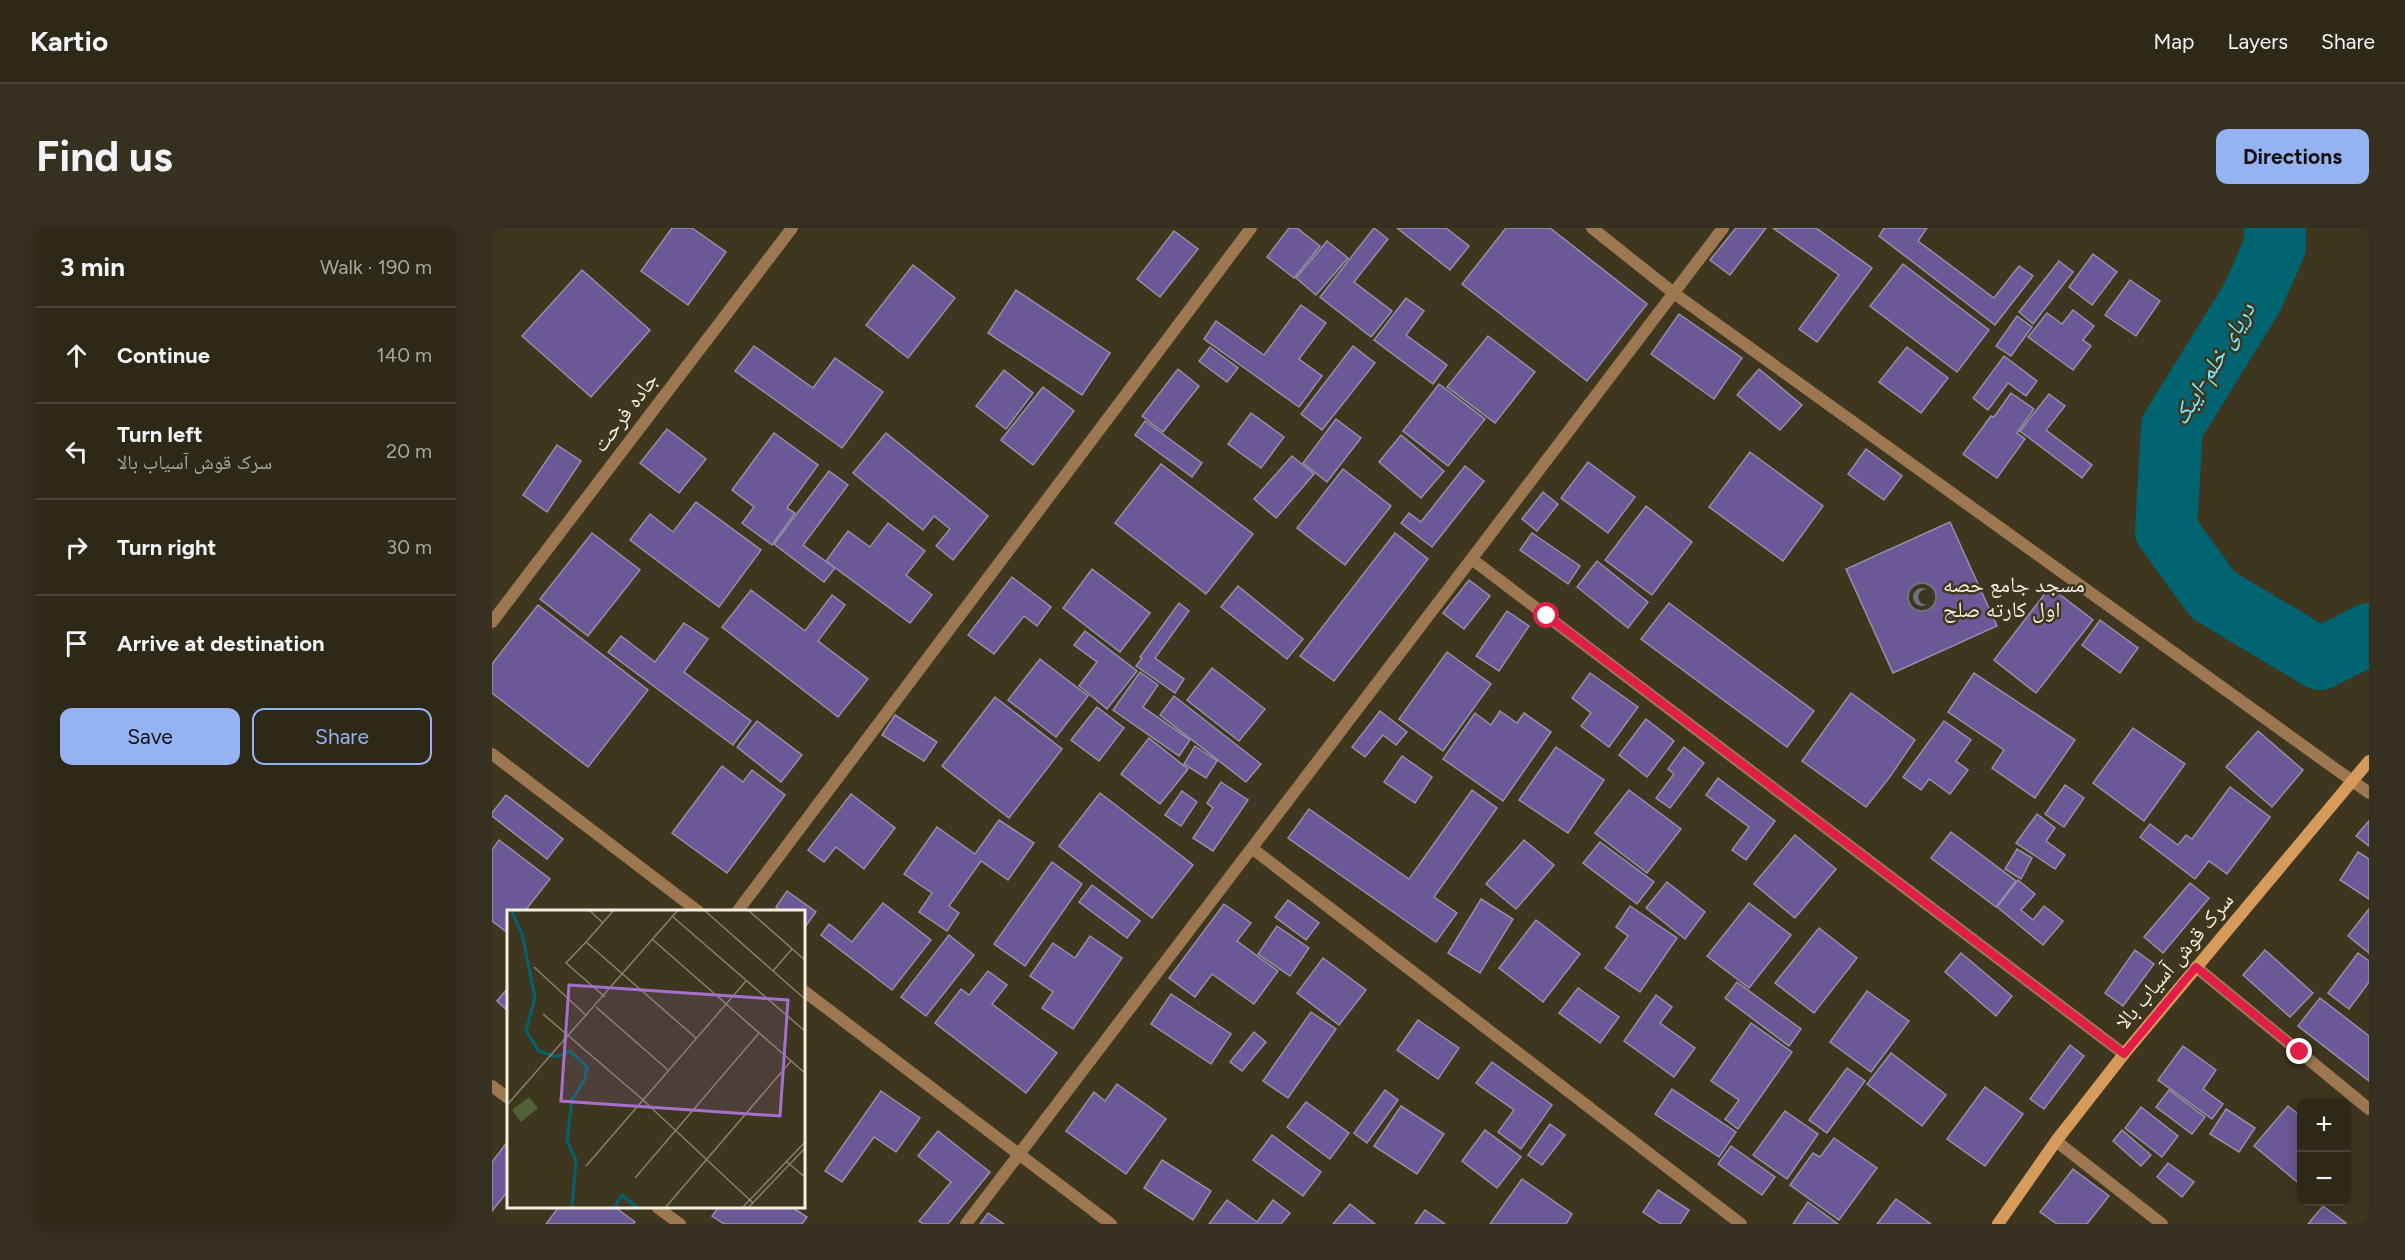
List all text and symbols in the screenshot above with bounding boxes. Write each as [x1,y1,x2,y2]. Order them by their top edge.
text: Kartio [30,24,108,58]
text: Map [2154,29,2194,54]
text: Layers [2227,29,2288,54]
text: Share [2321,29,2375,54]
button: Directions [2216,129,2369,184]
text: Find us [36,131,173,182]
text: 3 min [60,251,125,283]
text: Walk · 190 m [320,255,432,279]
water label: دریای خلم-ایبک [2165,296,2263,431]
icon: ahead [60,339,93,372]
text: Continue [117,342,210,369]
text: 140 m [377,343,432,367]
street label: جاده فرحت [586,367,664,457]
text: Turn left [117,421,203,448]
icon: left [60,435,93,468]
text: 20 m [386,439,432,463]
text: سرک قوش آسیاب بالا [117,450,272,474]
icon: right [60,531,93,564]
text: Turn right [117,534,216,561]
text: 30 m [386,535,432,559]
place label: مسجد جامع حصه اول کارته صلح [1943,571,2085,623]
mosque icon: مسجد جامع حصه اول کارته صلح [1906,581,1938,613]
route start [1533,602,1559,628]
icon: arrive [60,627,93,660]
text: Arrive at destination [117,630,325,657]
button: Save [60,708,240,765]
button: Share [252,708,432,765]
street label: سرک قوش آسیاب بالا [2109,887,2239,1035]
inset map [507,910,806,1209]
route end [2286,1038,2312,1064]
map controls [2297,1098,2351,1206]
button: + [2297,1098,2351,1152]
button: − [2297,1152,2351,1206]

